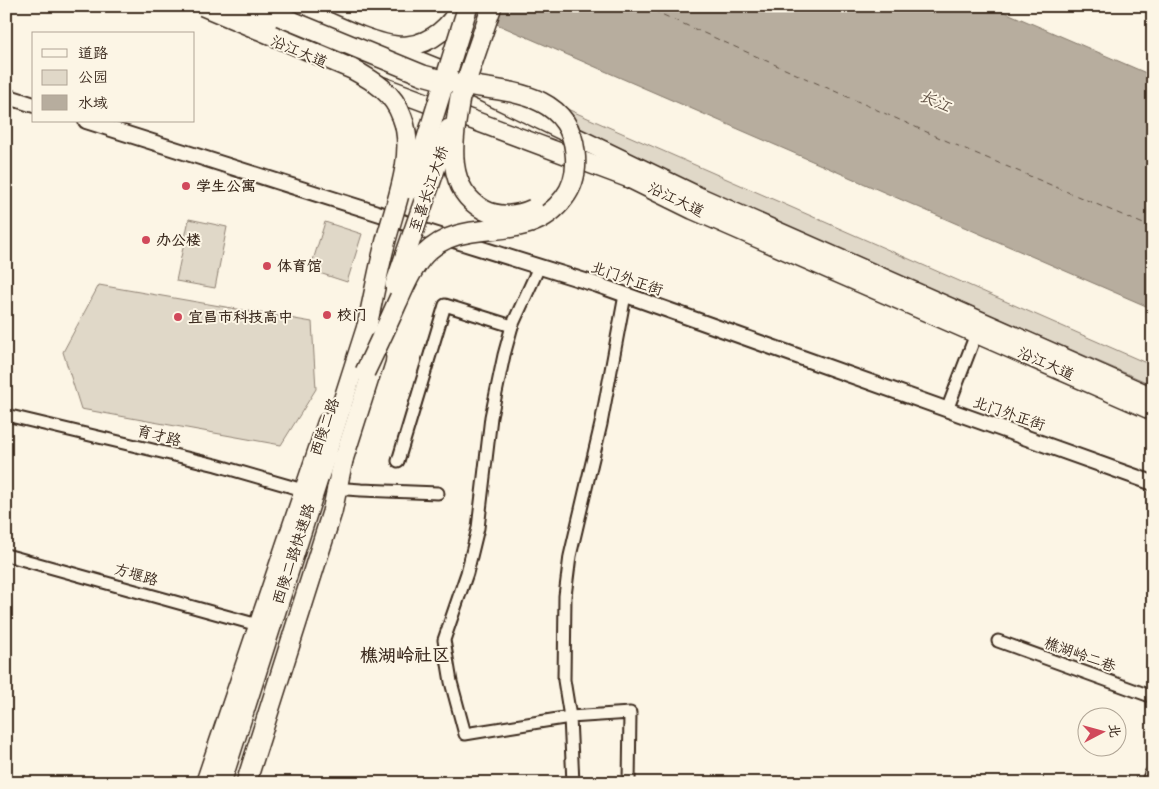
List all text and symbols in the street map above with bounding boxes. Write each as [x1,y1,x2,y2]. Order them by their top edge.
legend [32,32,195,122]
street label: 沿江大道 [268,32,330,72]
text: 道路 [78,44,108,63]
text: 公园 [78,68,108,87]
water label: 长江 [917,87,954,118]
text: 水域 [78,94,108,113]
street label: 至喜长江大桥 [405,143,453,235]
place label: 学生公寓 [196,177,256,196]
street label: 沿江大道 [645,178,707,222]
marker: 学生公寓 [180,180,192,192]
place label: 办公楼 [156,231,201,250]
marker: 办公楼 [140,234,152,246]
place label: 体育馆 [277,257,322,276]
street label: 北门外正街 [588,258,666,300]
marker: 体育馆 [261,260,273,272]
place label: 校门 [337,306,367,325]
place label: 宜昌市科技高中 [188,308,293,327]
marker: 校门 [321,309,333,321]
marker: 宜昌市科技高中 [172,311,184,323]
street label: 沿江大道 [1015,343,1077,385]
street label: 北门外正街 [970,393,1048,435]
street label: 西陵二路 [306,396,344,458]
street label: 育才路 [135,421,183,451]
street label: 西陵二路快速路 [269,501,319,607]
street label: 方堰路 [112,560,160,590]
street label: 樵湖岭二巷 [1042,633,1118,677]
district label: 樵湖岭社区 [360,645,450,666]
north arrow [1076,706,1126,756]
text: 北 [1105,723,1124,739]

